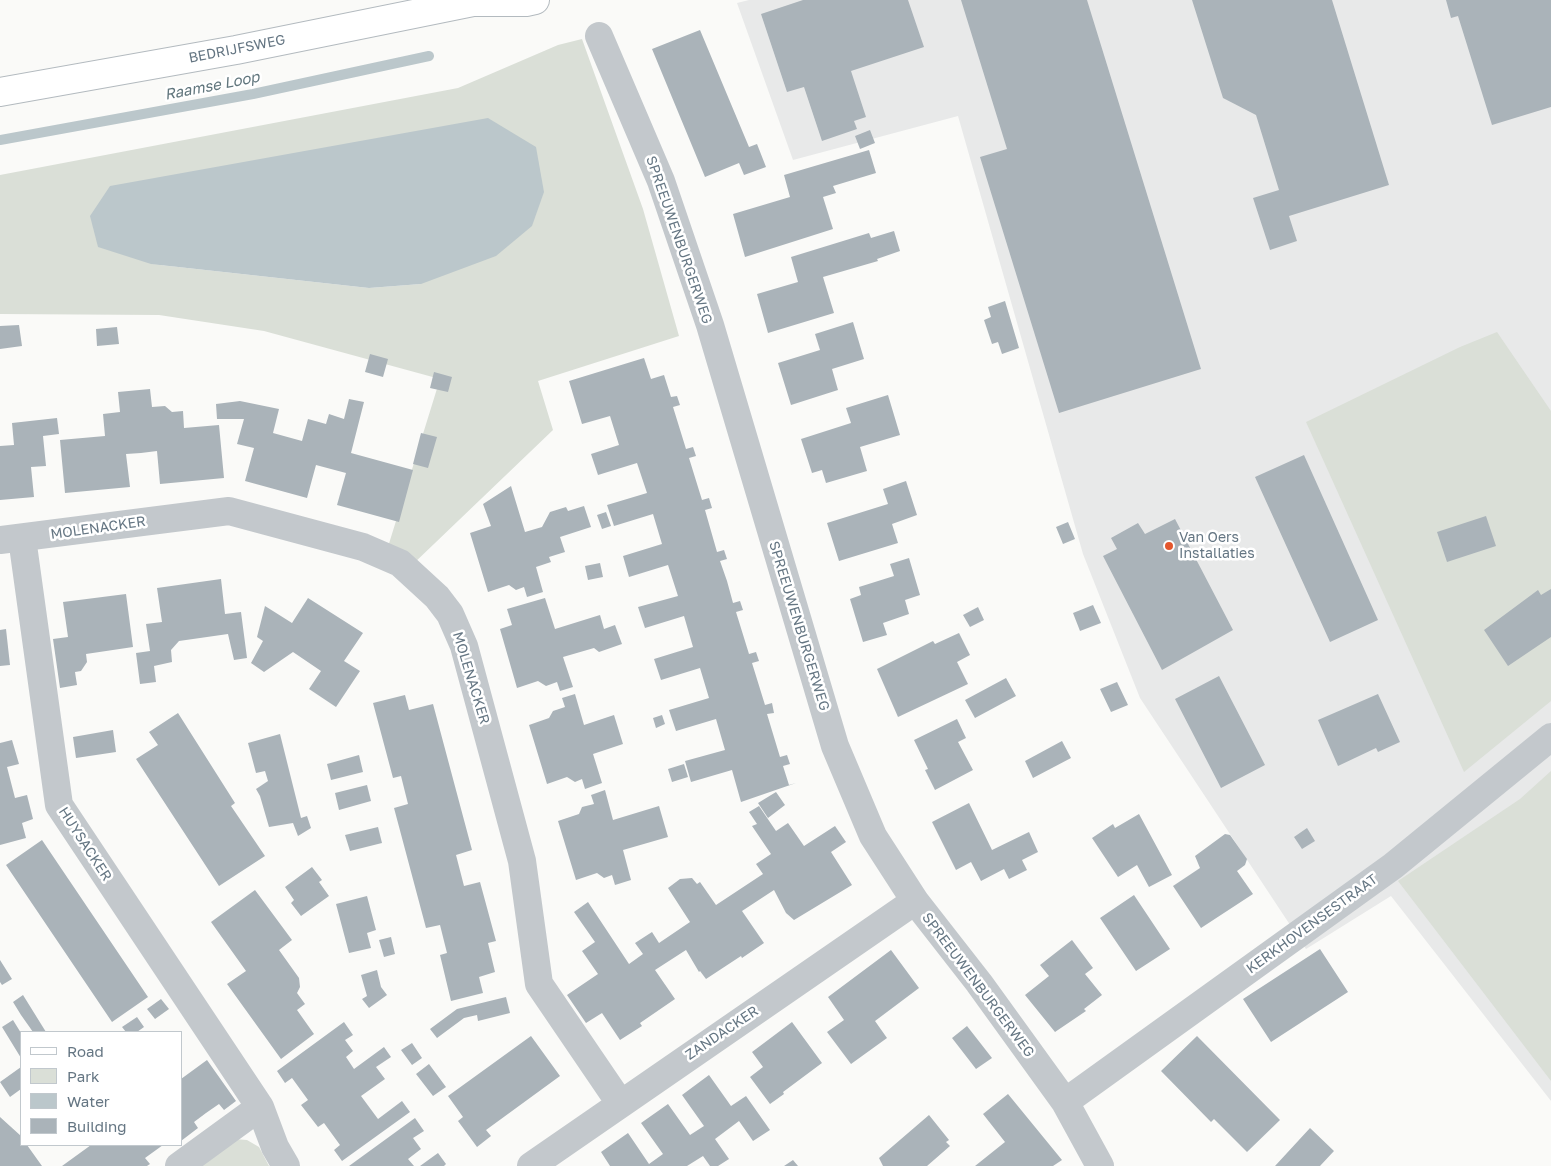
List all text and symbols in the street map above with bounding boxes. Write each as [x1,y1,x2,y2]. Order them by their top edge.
street label: BEDRIJFSWEG [187,31,287,67]
water label: Raamse Loop [163,68,261,104]
street label: SPREEUWENBURGERWEG [642,154,716,326]
street label: MOLENACKER [49,513,147,543]
place label: Van Oers Installaties [1179,530,1255,562]
street label: SPREEUWENBURGERWEG [765,539,833,713]
marker: Van Oers Installaties [1163,540,1175,552]
street label: MOLENACKER [449,630,493,726]
street label: HUYSACKER [55,804,115,884]
street label: KERKHOVENSESTRAAT [1243,871,1381,977]
street label: SPREEUWENBURGERWEG [918,910,1038,1060]
street label: ZANDACKER [682,1002,762,1064]
legend [20,1031,182,1146]
text: Road [67,1042,104,1060]
text: Park [67,1067,99,1085]
text: Water [67,1092,110,1110]
text: Building [67,1117,127,1135]

